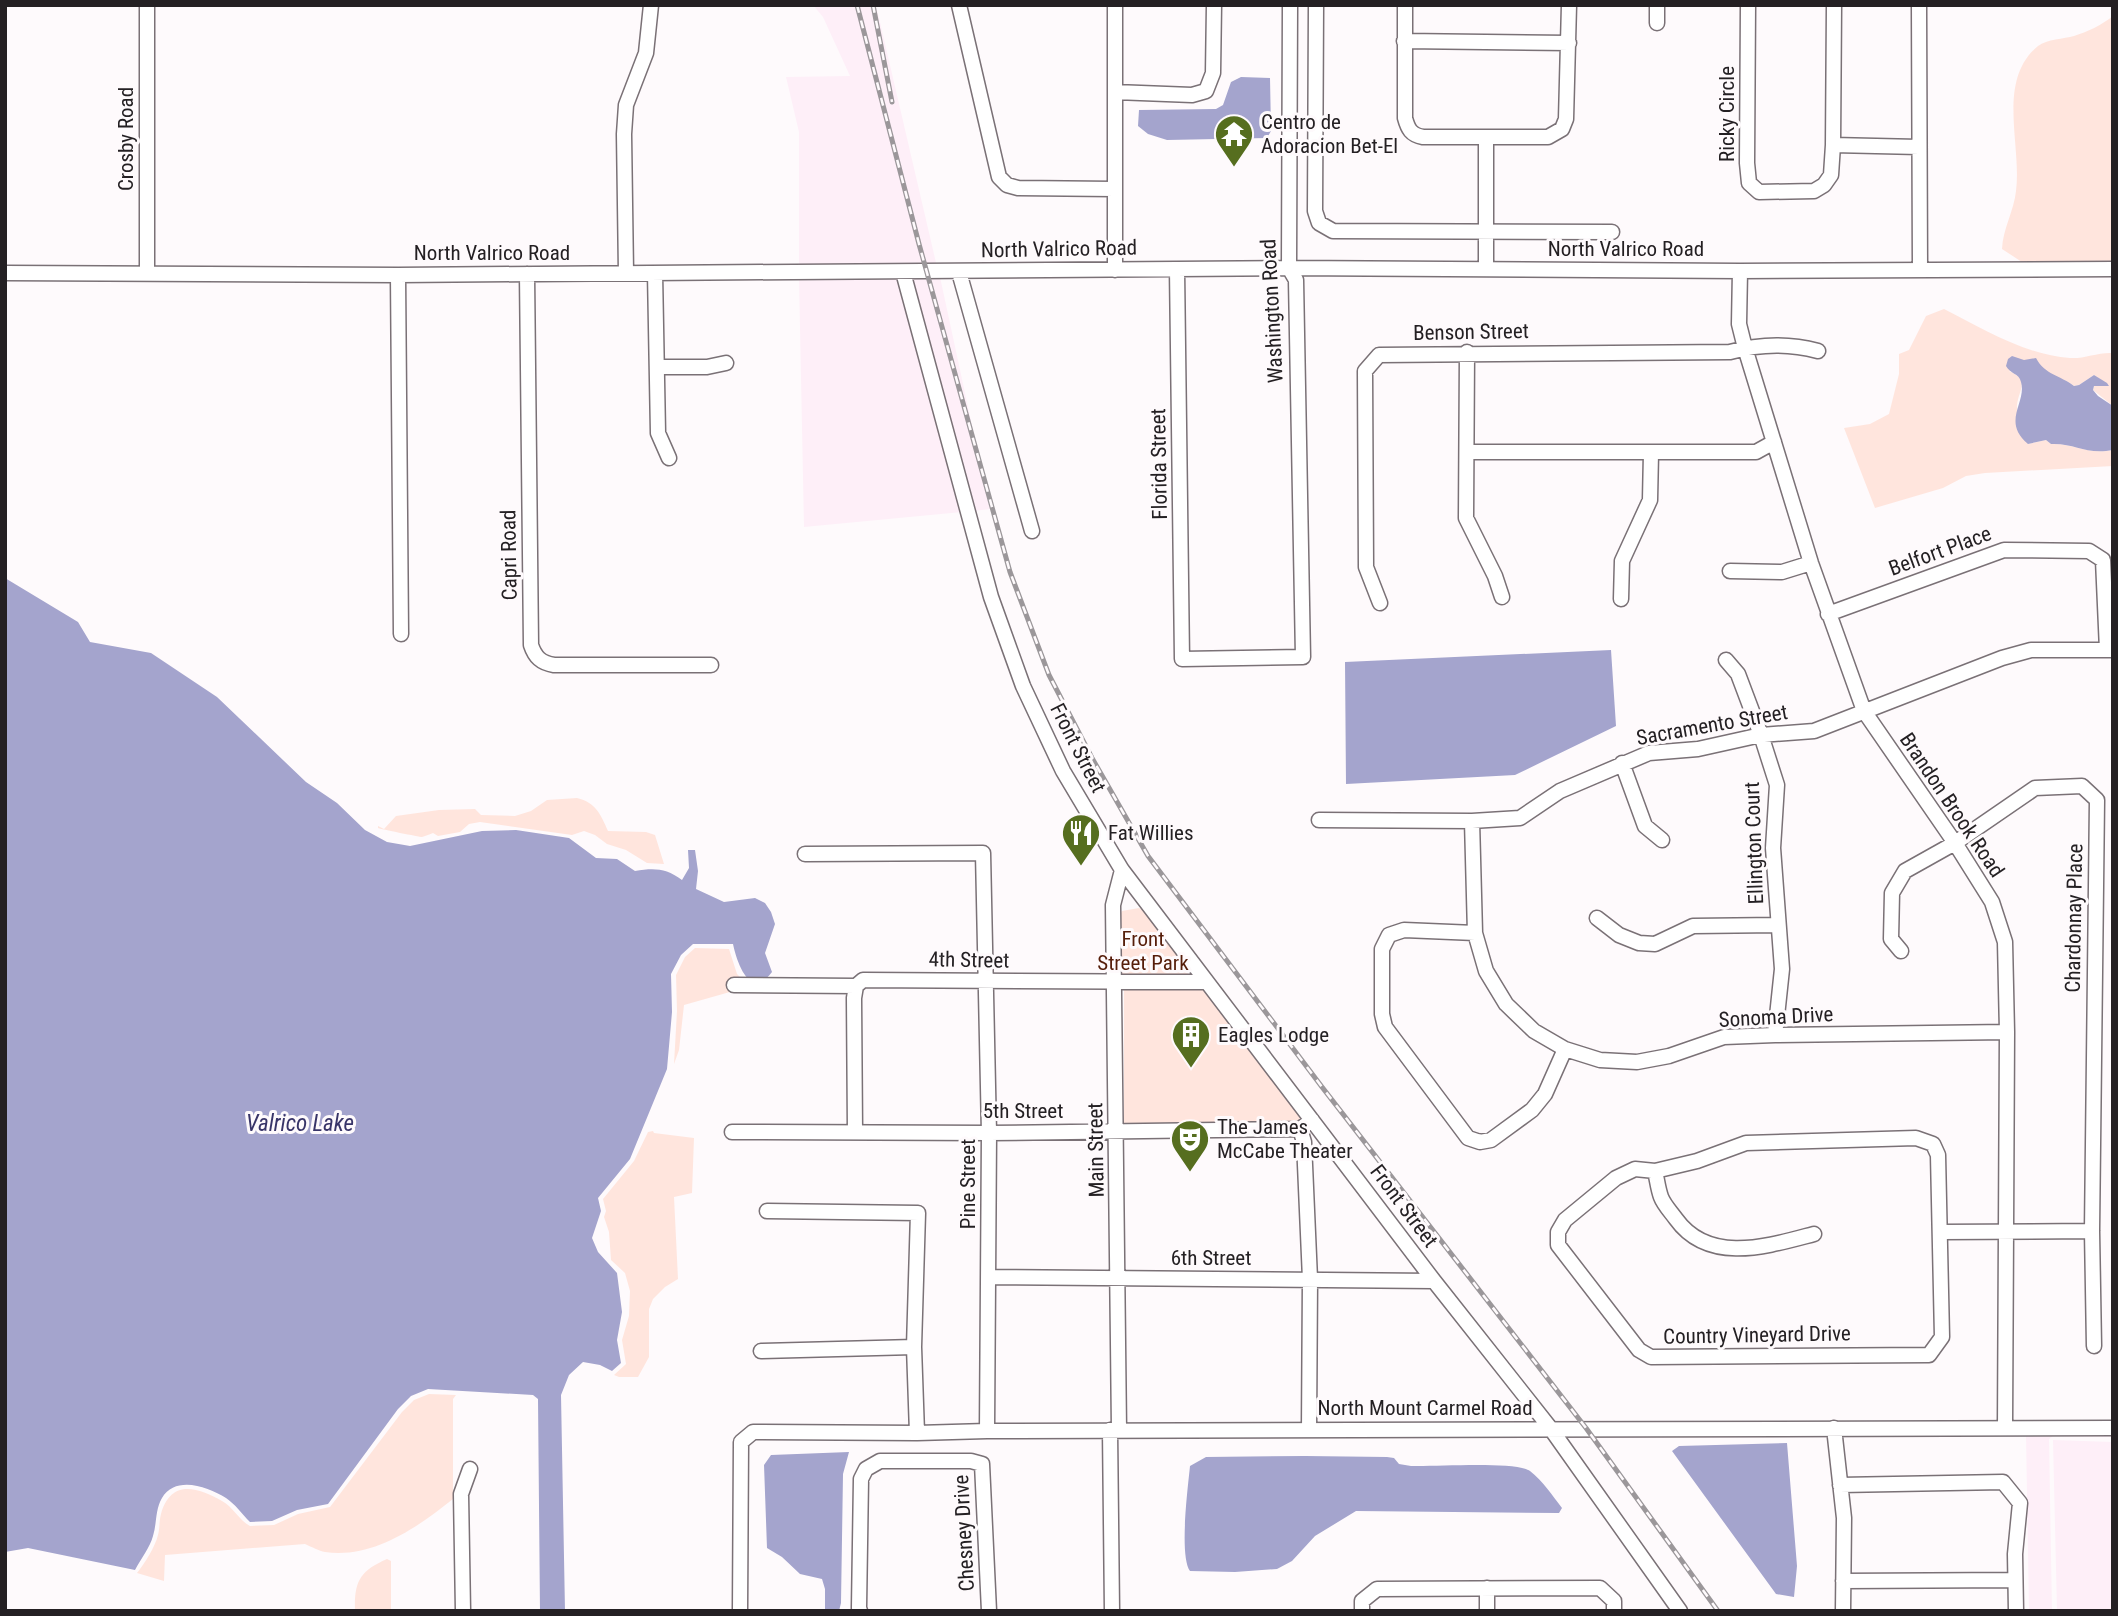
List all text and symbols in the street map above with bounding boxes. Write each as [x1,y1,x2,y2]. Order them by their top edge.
street label: Ricky Circle [1715,66,1739,162]
street label: Crosby Road [114,87,138,191]
place label: Centro de Adoracion Bet-El [1261,110,1398,158]
temple icon: Centro de Adoracion Bet-El [1213,113,1255,168]
street label: North Valrico Road [981,236,1137,262]
street label: North Valrico Road [1548,237,1704,261]
street label: Washington Road [1256,238,1288,384]
street label: North Valrico Road [414,241,570,265]
street label: Benson Street [1413,319,1529,345]
street label: Florida Street [1146,408,1172,520]
street label: Capri Road [496,510,522,600]
street label: Belfort Place [1885,521,1995,581]
street label: Front Street [1045,699,1111,797]
street label: Sacramento Street [1635,700,1789,750]
street label: Brandon Brook Road [1895,728,2009,882]
street label: Ellington Court [1740,781,1768,905]
restaurant icon: Fat Willies [1060,812,1102,867]
place label: Fat Willies [1108,821,1194,845]
street label: Chardonnay Place [2061,843,2087,993]
park label: Front Street Park [1097,927,1189,975]
street label: 4th Street [928,947,1010,973]
street label: Sonoma Drive [1718,1002,1834,1032]
building icon: Eagles Lodge [1170,1014,1212,1069]
place label: Eagles Lodge [1218,1023,1329,1047]
street label: 5th Street [983,1099,1063,1123]
street label: Main Street [1083,1102,1109,1198]
water label: Valrico Lake [246,1110,354,1137]
place label: The James McCabe Theater [1217,1115,1353,1163]
theatre icon: The James McCabe Theater [1169,1118,1211,1173]
street label: Pine Street [956,1139,980,1229]
street label: Front Street [1365,1160,1443,1252]
street label: 6th Street [1171,1246,1251,1270]
street label: Country Vineyard Drive [1663,1321,1851,1349]
street label: North Mount Carmel Road [1317,1396,1533,1420]
street label: Chesney Drive [949,1474,979,1592]

